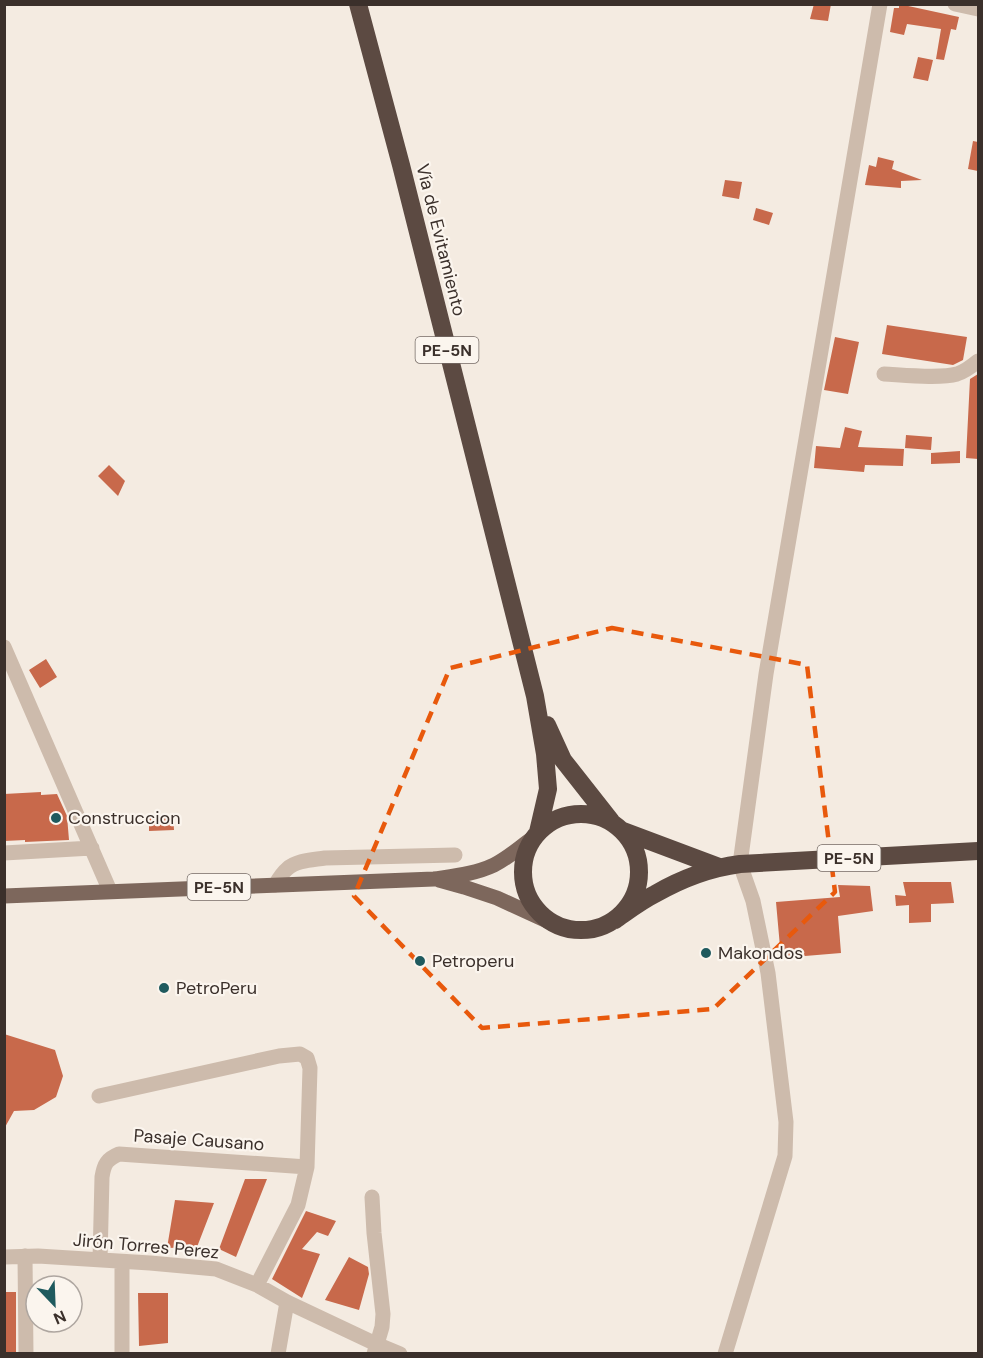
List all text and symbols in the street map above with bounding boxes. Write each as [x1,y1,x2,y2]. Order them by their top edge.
street label: Vía de Evitamiento [410,161,472,319]
road number: PE-5N [416,337,478,363]
place label: Construccion [68,806,181,830]
marker: Construccion [49,811,63,825]
road number: PE-5N [818,845,880,871]
road number: PE-5N [188,874,250,900]
place label: Makondos [718,941,803,965]
marker: Makondos [699,946,713,960]
place label: Petroperu [432,949,514,973]
marker: Petroperu [413,954,427,968]
place label: PetroPeru [176,976,257,1000]
marker: PetroPeru [157,981,171,995]
street label: Pasaje Causano [133,1123,265,1157]
street label: Jirón Torres Perez [72,1228,220,1264]
north arrow [24,1274,84,1334]
text: N [50,1305,69,1329]

